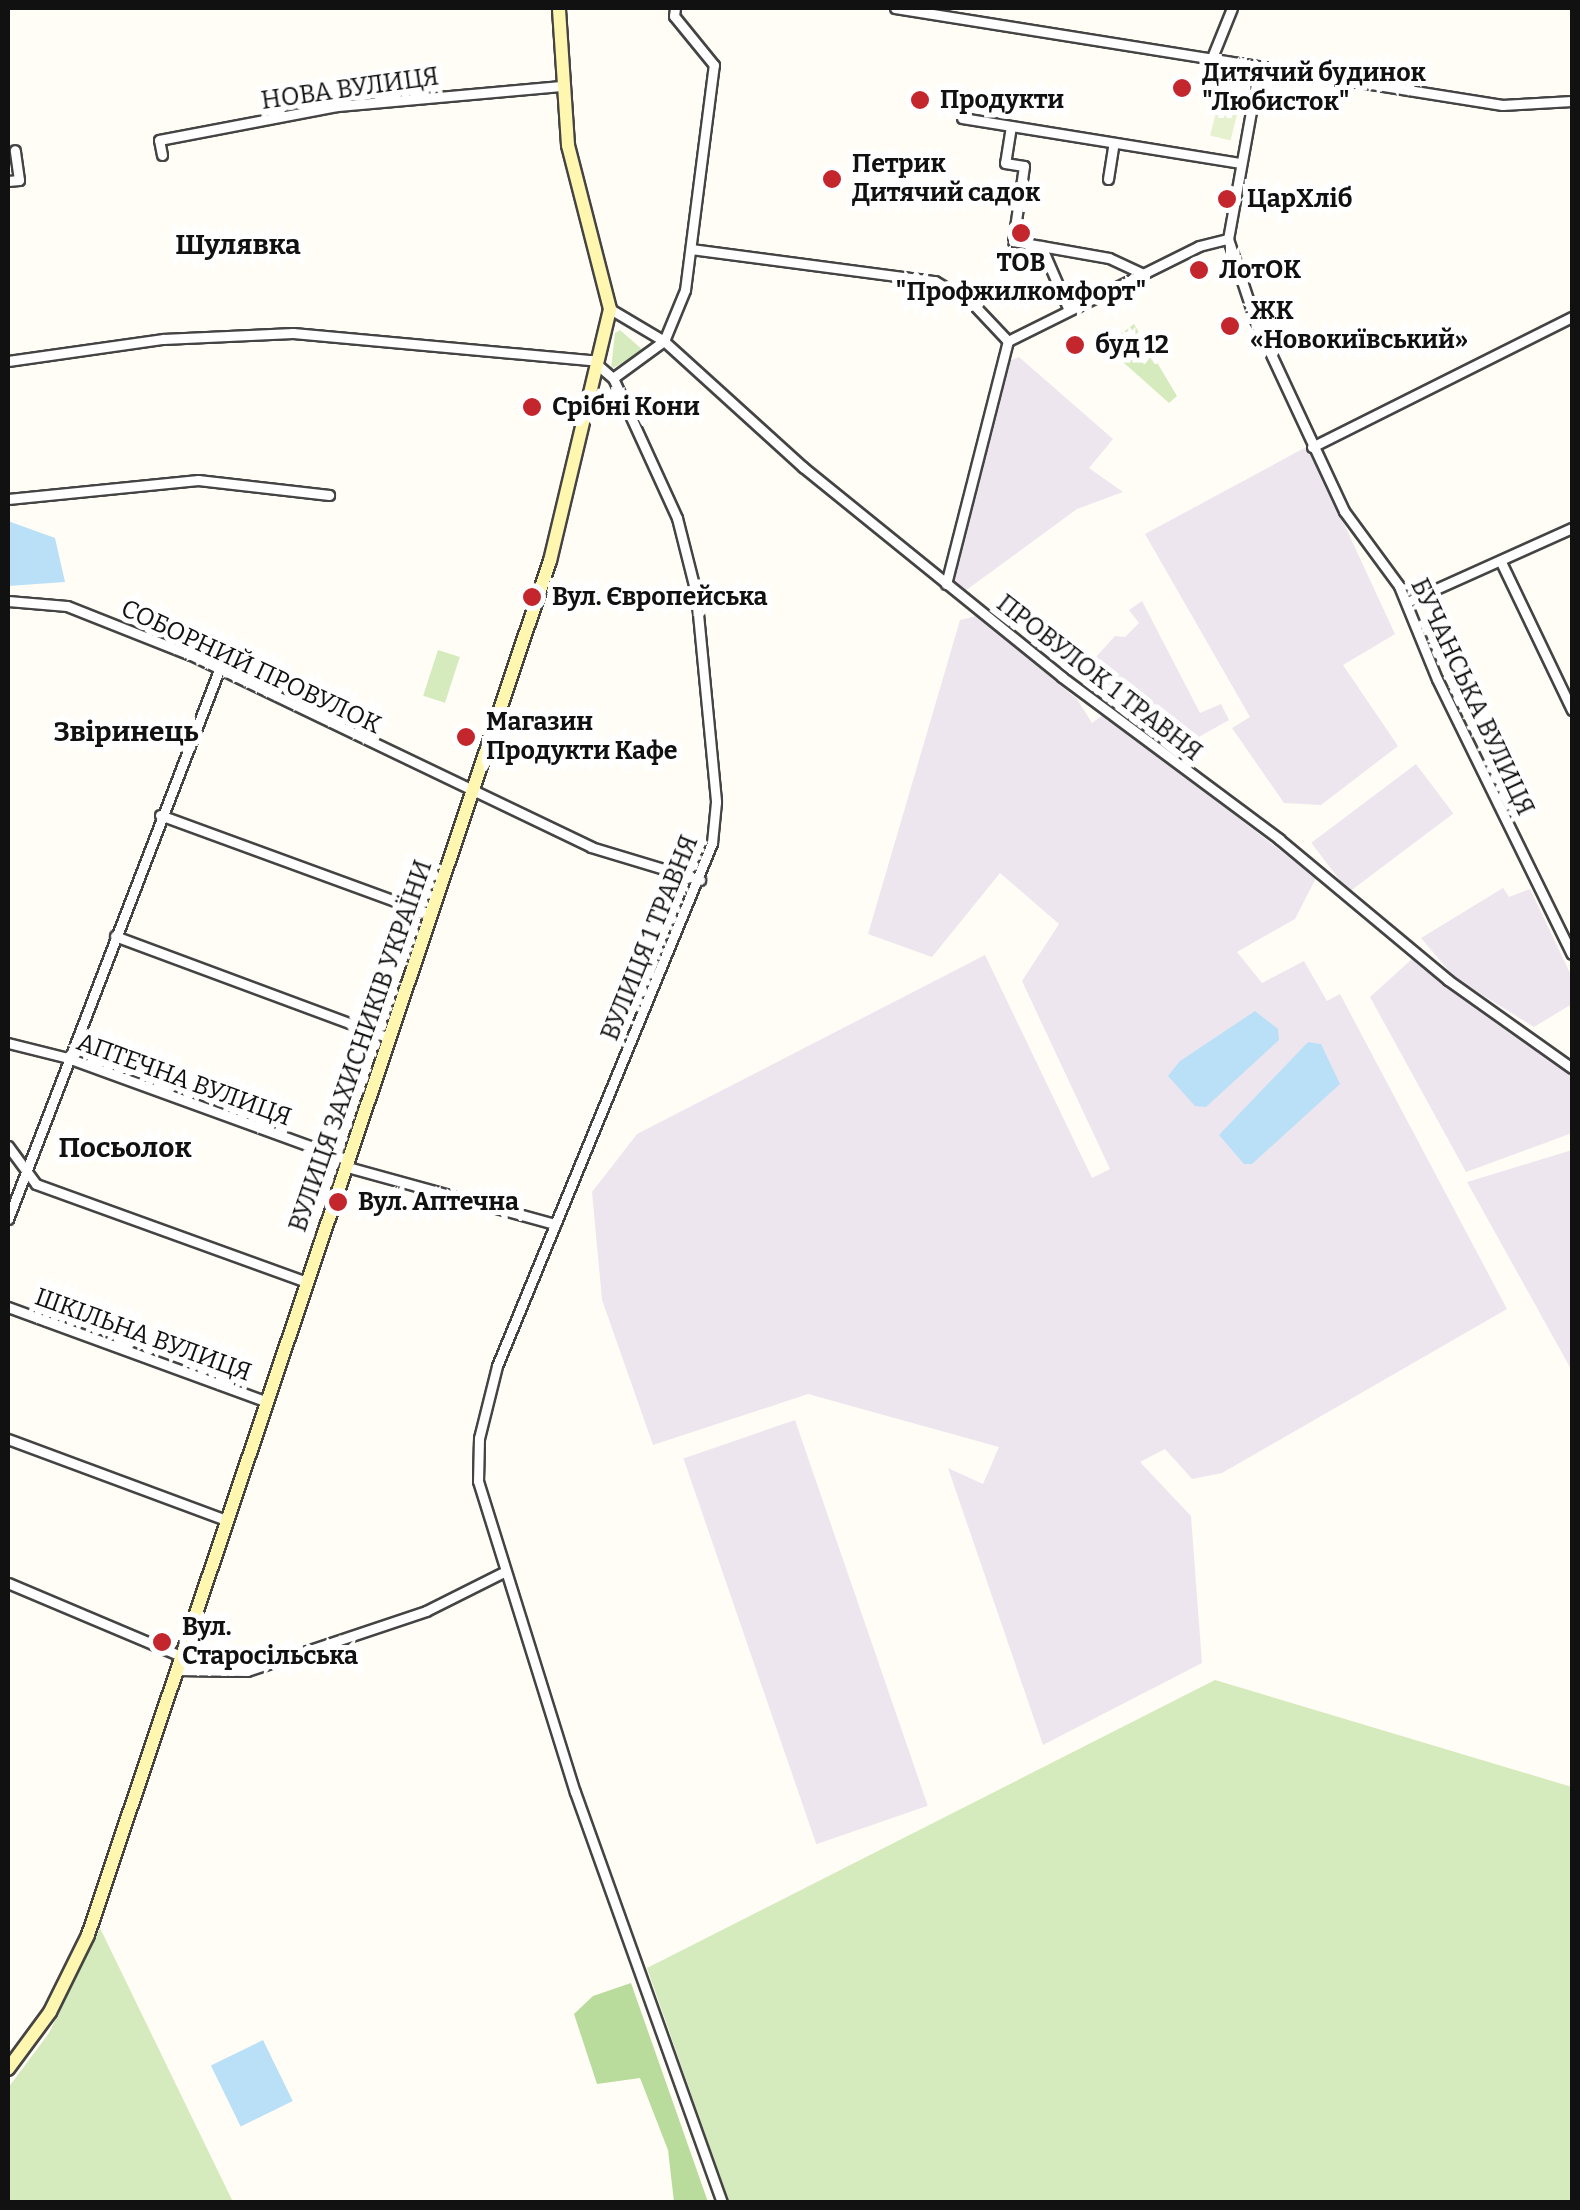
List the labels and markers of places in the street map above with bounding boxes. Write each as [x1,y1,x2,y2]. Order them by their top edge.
place label: Дитячий будинок "Любисток" [1202,59,1426,118]
marker: Дитячий будинок "Любисток" [1171,77,1193,99]
place label: Продукти [940,85,1064,115]
marker: Продукти [909,89,931,111]
place label: Петрик Дитячий садок [852,150,1040,209]
marker: Петрик Дитячий садок [821,168,843,190]
place label: ЦарХліб [1247,184,1352,214]
marker: ЦарХліб [1216,188,1238,210]
marker: ТОВ "Профжилкомфорт" [1010,222,1032,244]
place label: ТОВ "Профжилкомфорт" [896,249,1146,308]
place label: ЛотОК [1219,255,1301,285]
marker: ЛотОК [1188,259,1210,281]
place label: ЖК «Новокиївський» [1250,297,1468,356]
marker: ЖК «Новокиївський» [1219,315,1241,337]
place label: буд 12 [1095,330,1169,360]
marker: буд 12 [1064,334,1086,356]
place label: Срібні Кони [552,392,700,422]
marker: Срібні Кони [521,396,543,418]
place label: Вул. Європейська [552,582,768,612]
marker: Вул. Європейська [521,586,543,608]
place label: Магазин Продукти Кафе [486,708,678,767]
marker: Магазин Продукти Кафе [455,726,477,748]
place label: Вул. Аптечна [358,1187,519,1217]
marker: Вул. Аптечна [327,1191,349,1213]
place label: Вул. Старосільська [182,1613,358,1672]
marker: Вул. Старосільська [151,1631,173,1653]

